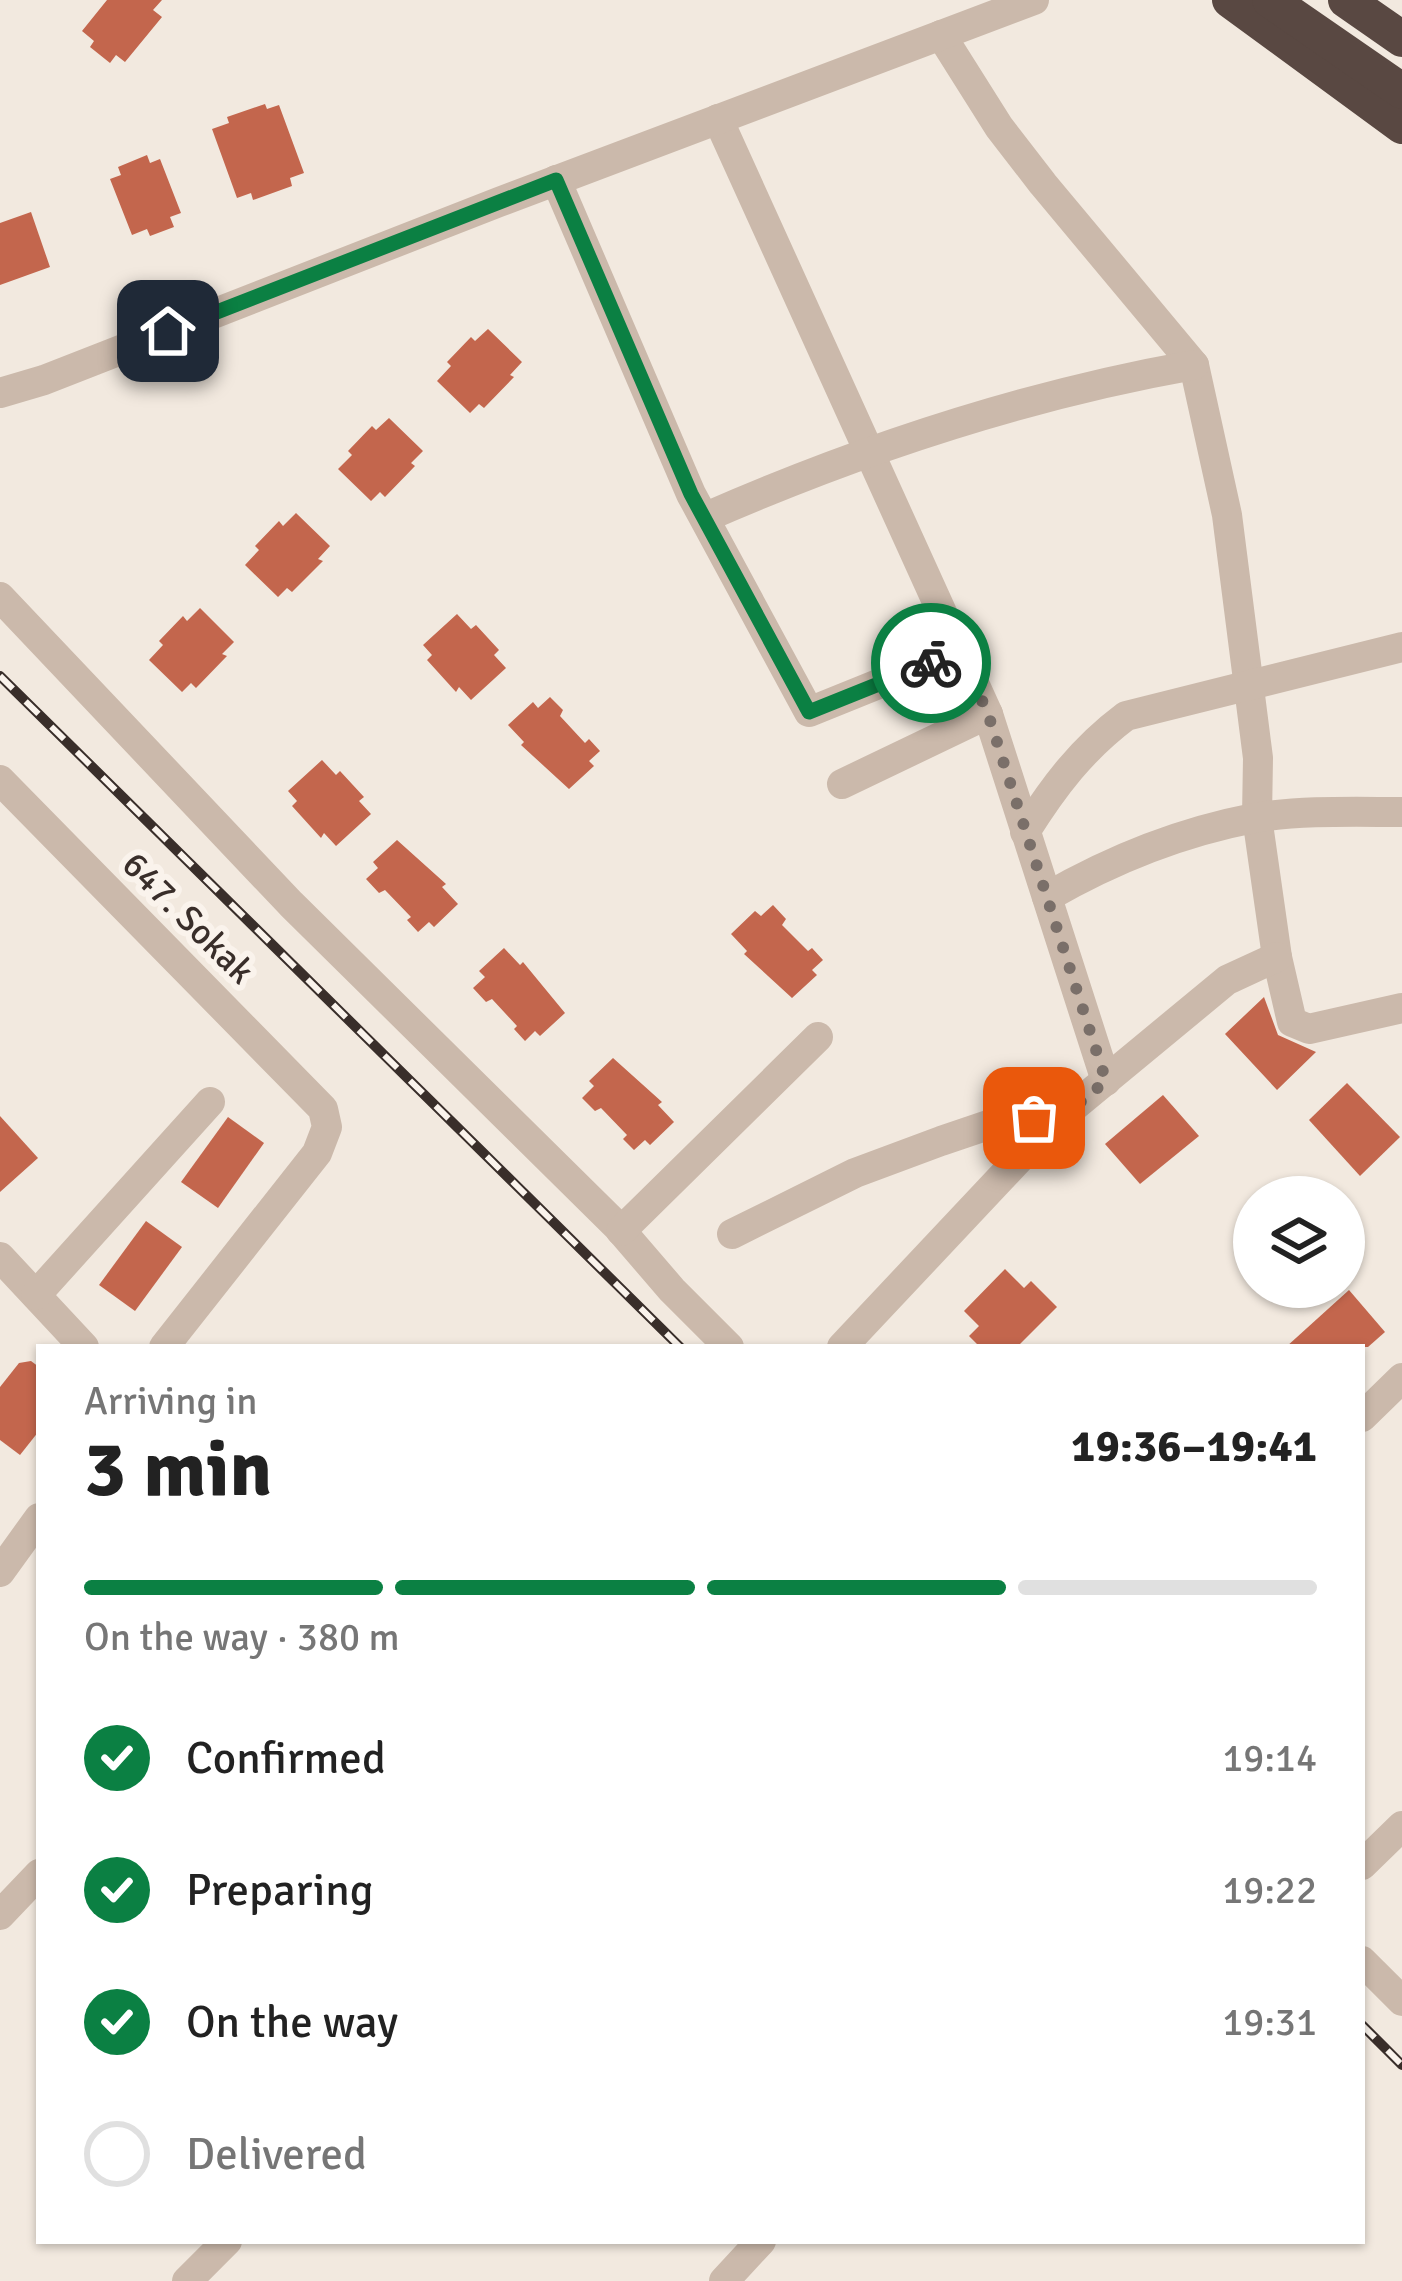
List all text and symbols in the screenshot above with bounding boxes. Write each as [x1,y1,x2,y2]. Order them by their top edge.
pin [117,280,219,382]
icon: home [135,298,201,364]
courier [871,603,991,723]
icon: bike [898,630,964,696]
street label: 647. Sokak [112,842,264,994]
pin [983,1067,1085,1169]
icon: bag [1001,1085,1067,1151]
map controls [1233,1176,1365,1308]
button: layers [1233,1176,1365,1308]
text: Arriving in [84,1377,258,1425]
text: 19:36–19:41 [1071,1419,1317,1474]
text: 3 min [84,1422,272,1518]
text: On the way · 380 m [84,1613,400,1661]
icon: check [84,1725,150,1791]
text: Confirmed [186,1731,386,1786]
text: 19:14 [1222,1734,1317,1782]
icon: check [84,1857,150,1923]
text: Preparing [186,1863,374,1918]
text: 19:22 [1222,1866,1317,1914]
icon: check [84,1989,150,2055]
text: On the way [186,1995,398,2050]
text: 19:31 [1222,1998,1317,2046]
text: Delivered [186,2127,367,2182]

